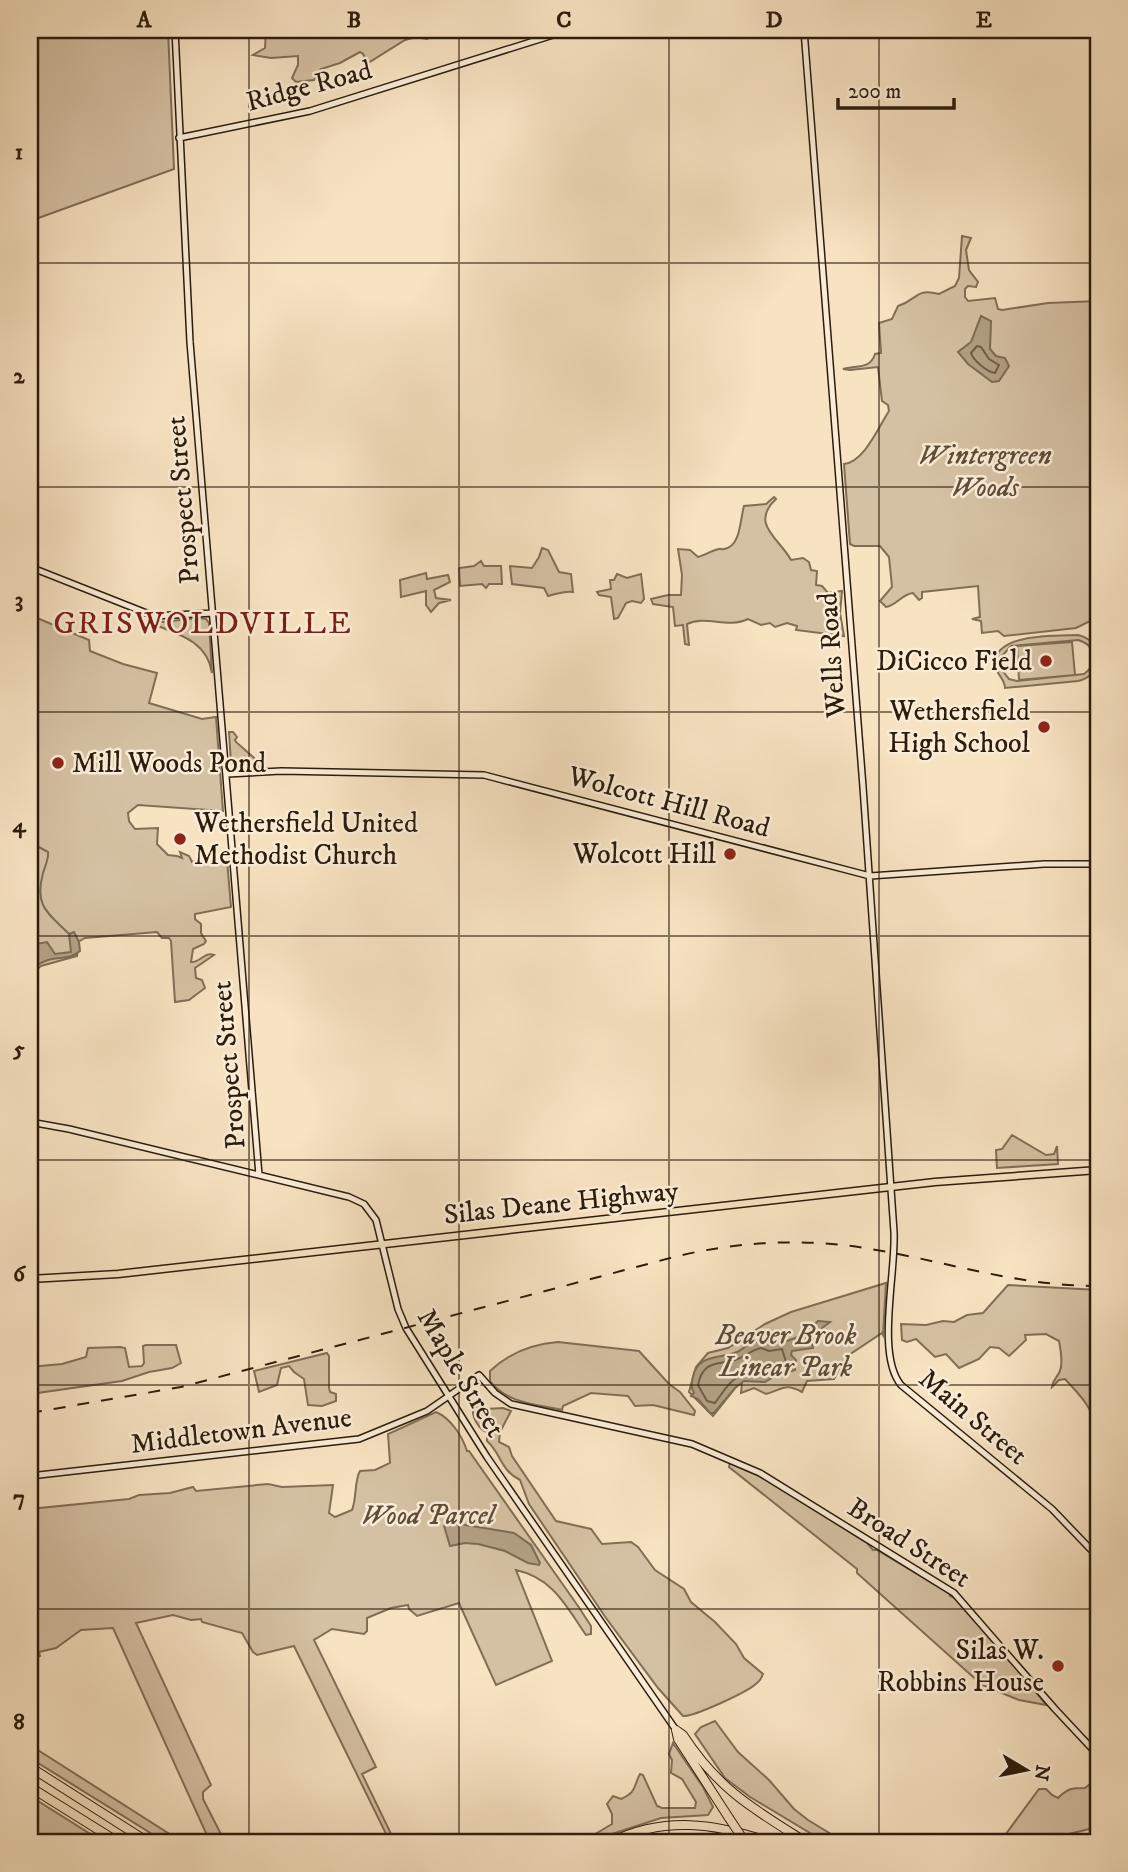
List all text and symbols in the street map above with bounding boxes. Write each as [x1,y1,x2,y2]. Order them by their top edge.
text: A [136,6,153,35]
text: B [347,6,361,35]
text: C [556,6,572,35]
text: D [765,6,783,35]
text: E [976,6,992,35]
street label: Ridge Road [242,52,376,120]
scale bar [838,66,953,110]
text: 200 m [848,79,901,105]
text: 1 [15,138,23,167]
text: 2 [13,362,25,391]
street label: Prospect Street [158,414,208,585]
park label: Wintergreen Woods [918,438,1052,505]
text: 3 [15,586,23,615]
street label: Wells Road [810,591,854,720]
district label: GRISWOLDVILLE [53,604,353,644]
place label: DiCicco Field [876,644,1032,679]
marker: DiCicco Field [1038,653,1054,669]
place label: Wethersfield High School [888,694,1031,761]
marker: Wethersfield High School [1036,719,1052,735]
place label: Mill Woods Pond [72,746,266,781]
marker: Mill Woods Pond [50,755,66,771]
street label: Wolcott Hill Road [563,758,774,846]
place label: Wethersfield United Methodist Church [193,806,418,873]
text: 4 [12,811,27,840]
marker: Wethersfield United Methodist Church [172,831,188,847]
place label: Wolcott Hill [572,837,717,872]
marker: Wolcott Hill [722,846,738,862]
street label: Prospect Street [204,979,254,1150]
text: 5 [12,1035,25,1064]
street label: Silas Deane Highway [442,1173,681,1233]
text: 6 [13,1260,27,1289]
street label: Maple Street [409,1302,513,1444]
park label: Beaver Brook Linear Park [714,1318,857,1385]
street label: Main Street [911,1361,1035,1473]
street label: Middletown Avenue [128,1400,354,1462]
text: 7 [13,1484,25,1513]
street label: Broad Street [841,1490,977,1596]
park label: Wood Parcel [361,1498,497,1533]
place label: Silas W. Robbins House [877,1633,1044,1700]
marker: Silas W. Robbins House [1050,1658,1066,1674]
text: 8 [13,1708,25,1737]
north arrow [992,1736,1062,1806]
text: N [1029,1763,1054,1783]

